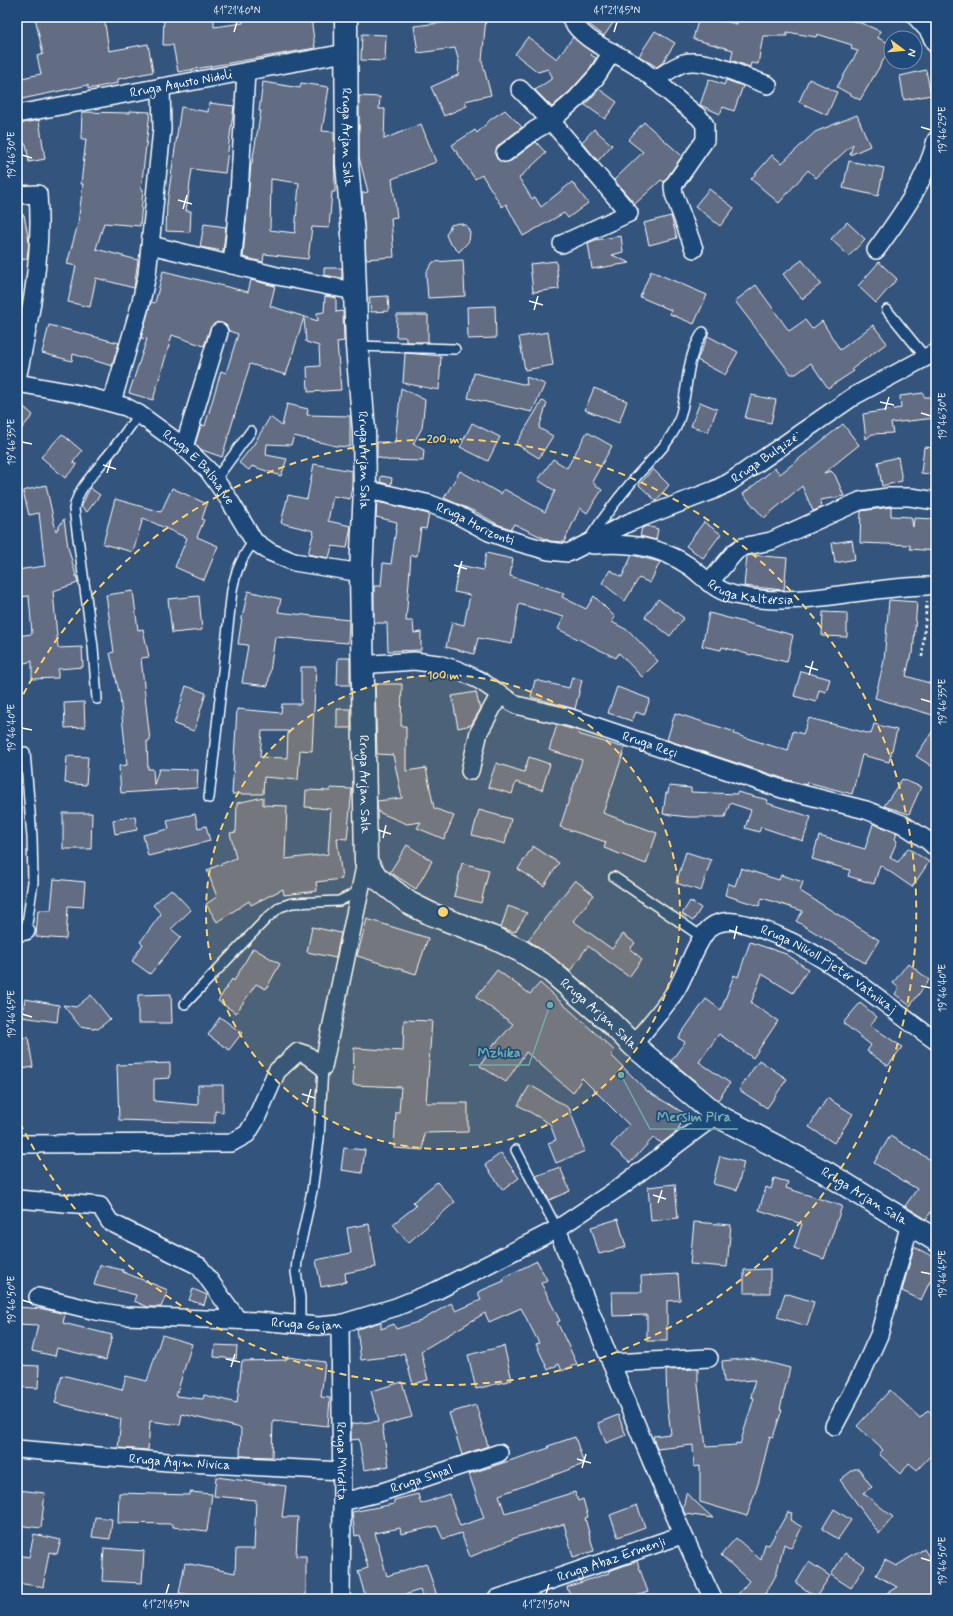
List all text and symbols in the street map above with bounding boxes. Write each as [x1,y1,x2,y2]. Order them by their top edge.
text: 41°21'40"N [214,4,261,18]
text: 41°21'45"N [594,4,640,18]
north arrow [883,30,923,70]
text: N [904,47,919,58]
street label: Rruga Agusto Nidoli [129,66,234,101]
street label: Rruga Arjan Sala [337,88,357,187]
text: 19°46'25"E [936,106,950,154]
text: 19°46'30"E [5,131,19,179]
text: 19°46'30"E [936,392,950,440]
street label: Rruga Arjan Sala [354,411,374,510]
text: 19°46'35"E [5,419,19,465]
street label: Rruga E Balshajve [159,426,239,508]
street label: Rruga Bulqizë [728,427,804,487]
text: 200 m [427,432,460,448]
street label: Rruga Horizonti [434,499,516,549]
street label: Rruga Kaltërsia [704,575,793,609]
text: 100 m [427,668,460,684]
text: 19°46'35"E [936,679,950,725]
text: 19°46'40"E [5,704,19,752]
street label: Rruga Reçi [620,727,680,762]
street label: Rruga Arjan Sala [355,735,374,834]
centre of rings [436,905,450,919]
street label: Rruga Nikoll Pjetër Vatnikaj [758,921,900,1017]
text: 19°46'40"E [936,964,950,1012]
street label: Rruga Arjan Sala [557,974,641,1053]
text: 19°46'45"E [5,990,19,1038]
callout: Mzhika [469,1039,529,1065]
text: Mzhika [477,1044,521,1062]
callout: Mersim Pira [650,1103,738,1129]
text: Mersim Pira [657,1108,731,1126]
street label: Rruga Arjan Sala [818,1163,911,1229]
text: 19°46'45"E [936,1250,950,1298]
text: 19°46'50"E [5,1276,19,1324]
street label: Rruga Gojan [271,1314,343,1335]
street label: Rruga Mirdita [332,1422,350,1500]
street label: Rruga Agim Nivica [128,1450,231,1474]
street label: Rruga Shpal [388,1461,455,1497]
street label: Rruga Abaz Ermenji [555,1533,668,1586]
text: 19°46'50"E [936,1537,950,1585]
text: 41°21'45"N [143,1598,189,1612]
text: 41°21'50"N [523,1598,570,1612]

